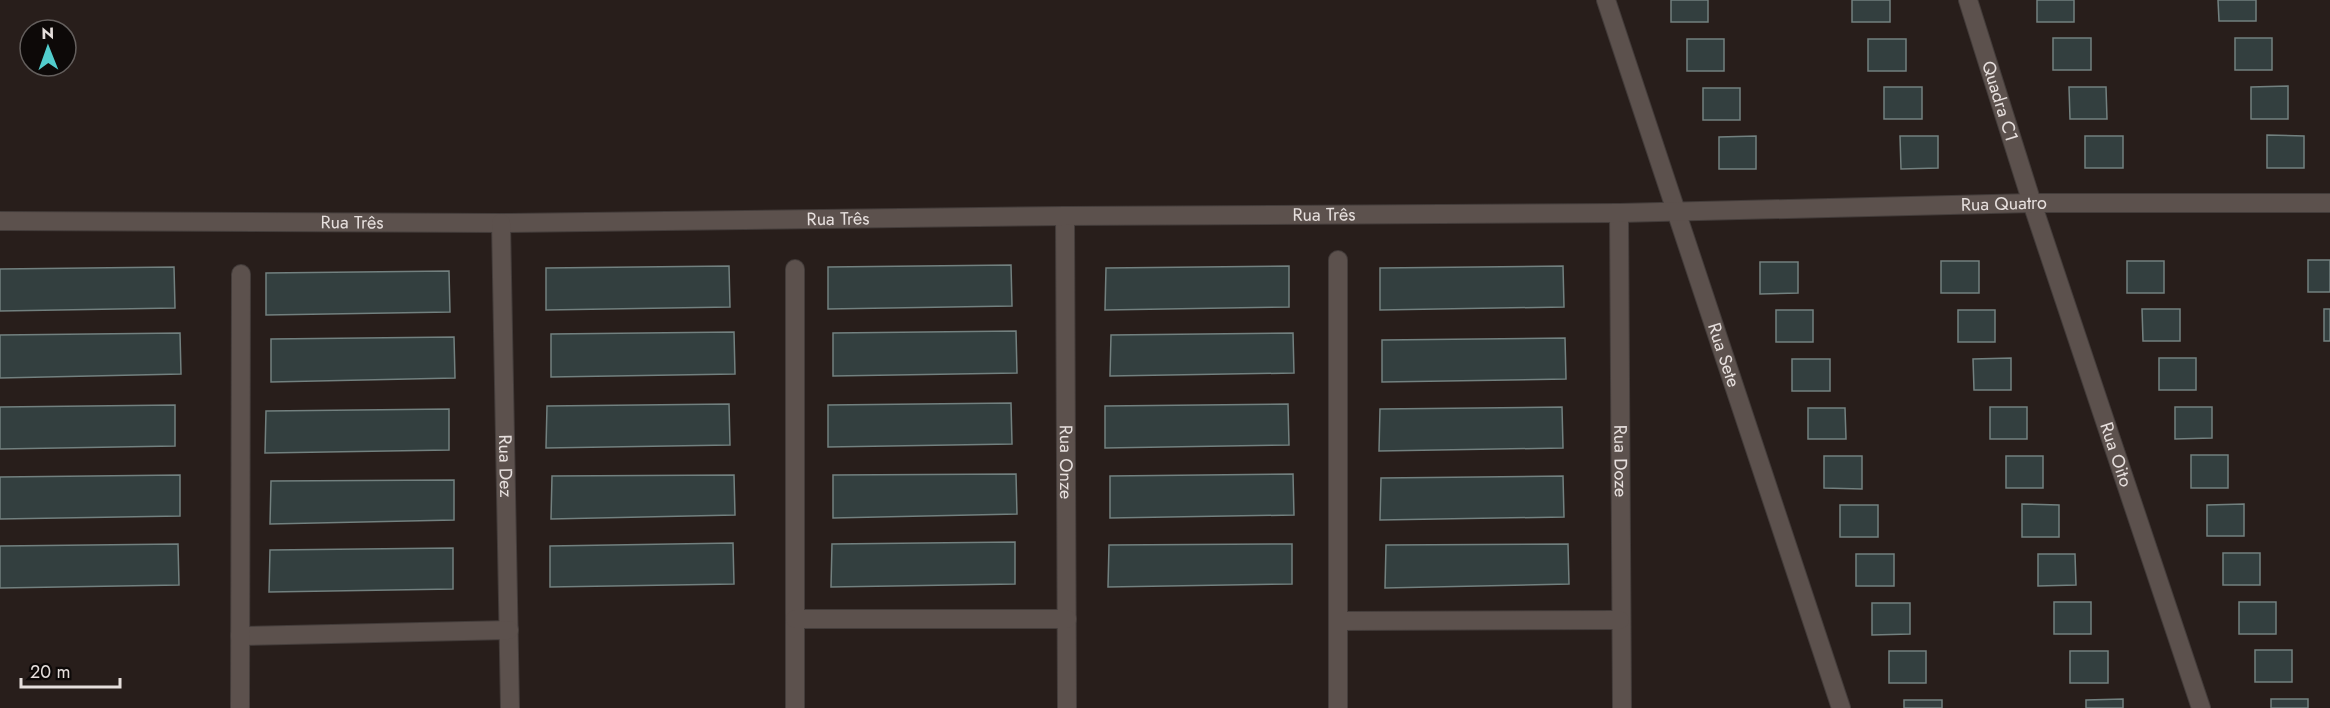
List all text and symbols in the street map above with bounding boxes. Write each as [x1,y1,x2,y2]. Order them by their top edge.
north arrow [18,18,78,78]
text: N [41,22,54,45]
street label: Quadra C1 [1975,57,2025,145]
street label: Rua Quatro [1961,190,2047,218]
street label: Rua Três [1292,201,1356,228]
street label: Rua Três [806,205,870,232]
street label: Rua Três [320,209,384,236]
street label: Rua Sete [1701,319,1747,391]
street label: Rua Oito [2093,419,2139,490]
street label: Rua Onze [1053,425,1079,499]
street label: Rua Doze [1607,425,1634,497]
street label: Rua Dez [492,434,519,498]
scale bar [21,651,120,689]
text: 20 m [30,659,70,685]

